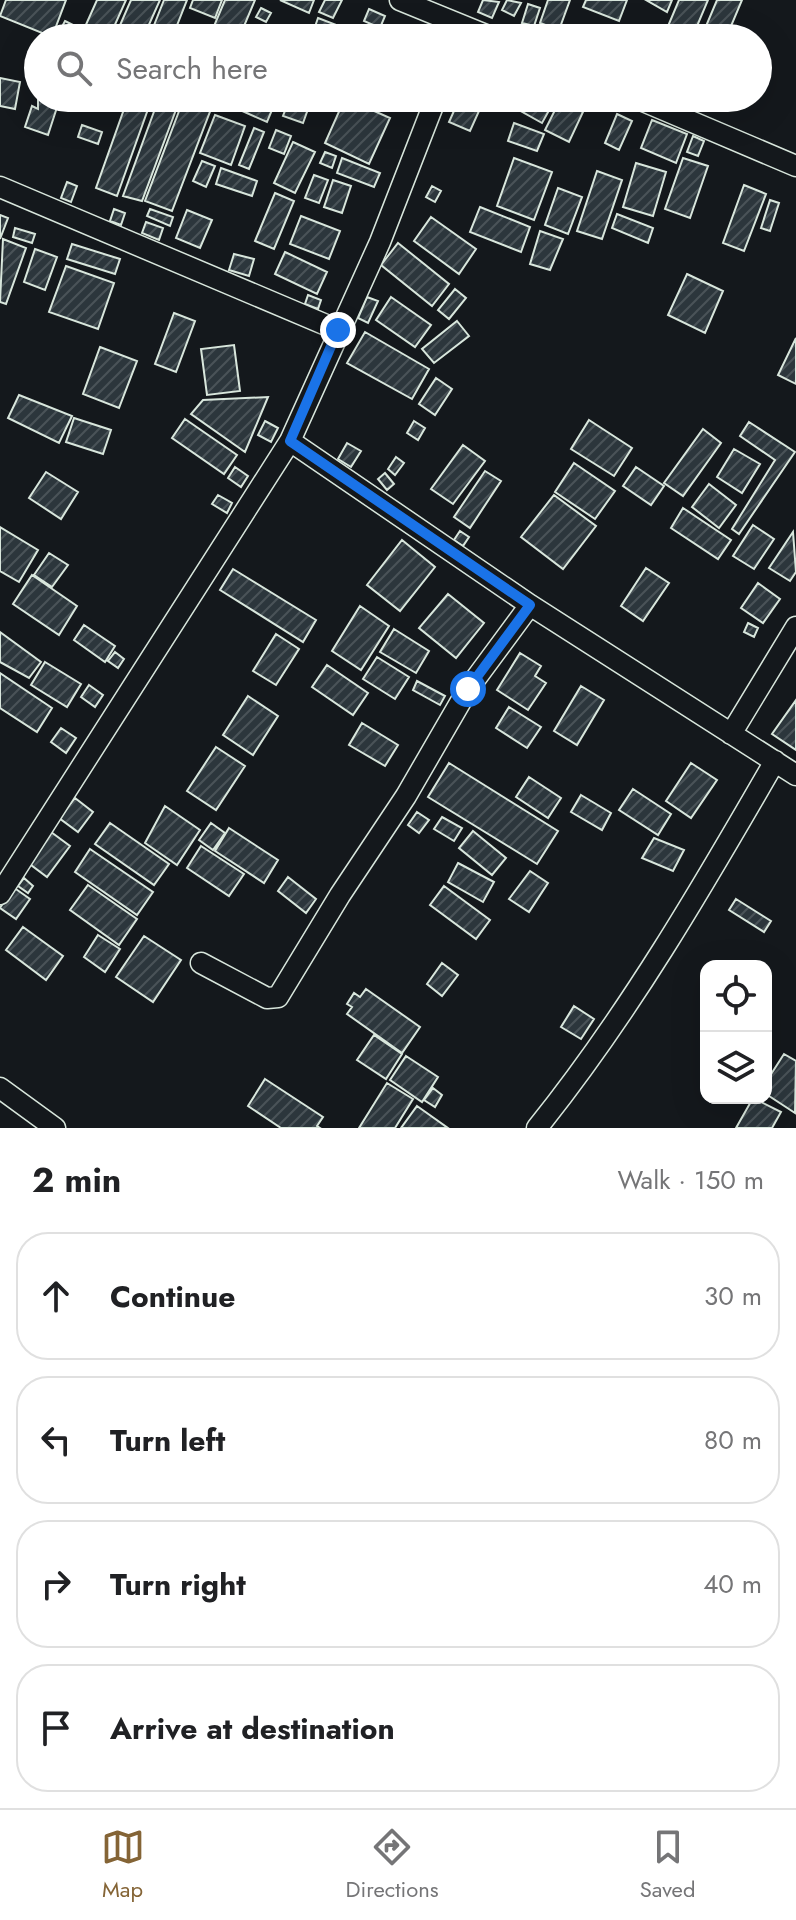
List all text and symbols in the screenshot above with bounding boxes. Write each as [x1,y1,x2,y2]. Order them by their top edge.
search box [24,24,772,112]
icon: search [52,46,96,90]
text: Search here [116,47,268,90]
route end [320,312,356,348]
route start [450,671,486,707]
map controls [700,960,772,1104]
button: locate [700,960,772,1032]
button: layers [700,1032,772,1104]
text: 2 min [32,1156,121,1205]
text: Walk · 150 m [617,1161,764,1199]
icon: ahead [34,1274,78,1318]
text: Continue [110,1275,236,1318]
text: 30 m [704,1277,762,1315]
icon: left [34,1418,78,1462]
text: Turn left [110,1419,225,1462]
text: 80 m [704,1421,762,1459]
icon: right [34,1562,78,1606]
text: Turn right [110,1563,246,1606]
text: 40 m [703,1565,762,1603]
icon: arrive [34,1706,78,1750]
text: Arrive at destination [110,1707,395,1750]
tab: Map [101,1825,145,1905]
tab: Directions [346,1825,439,1905]
tab: Saved [640,1825,695,1905]

